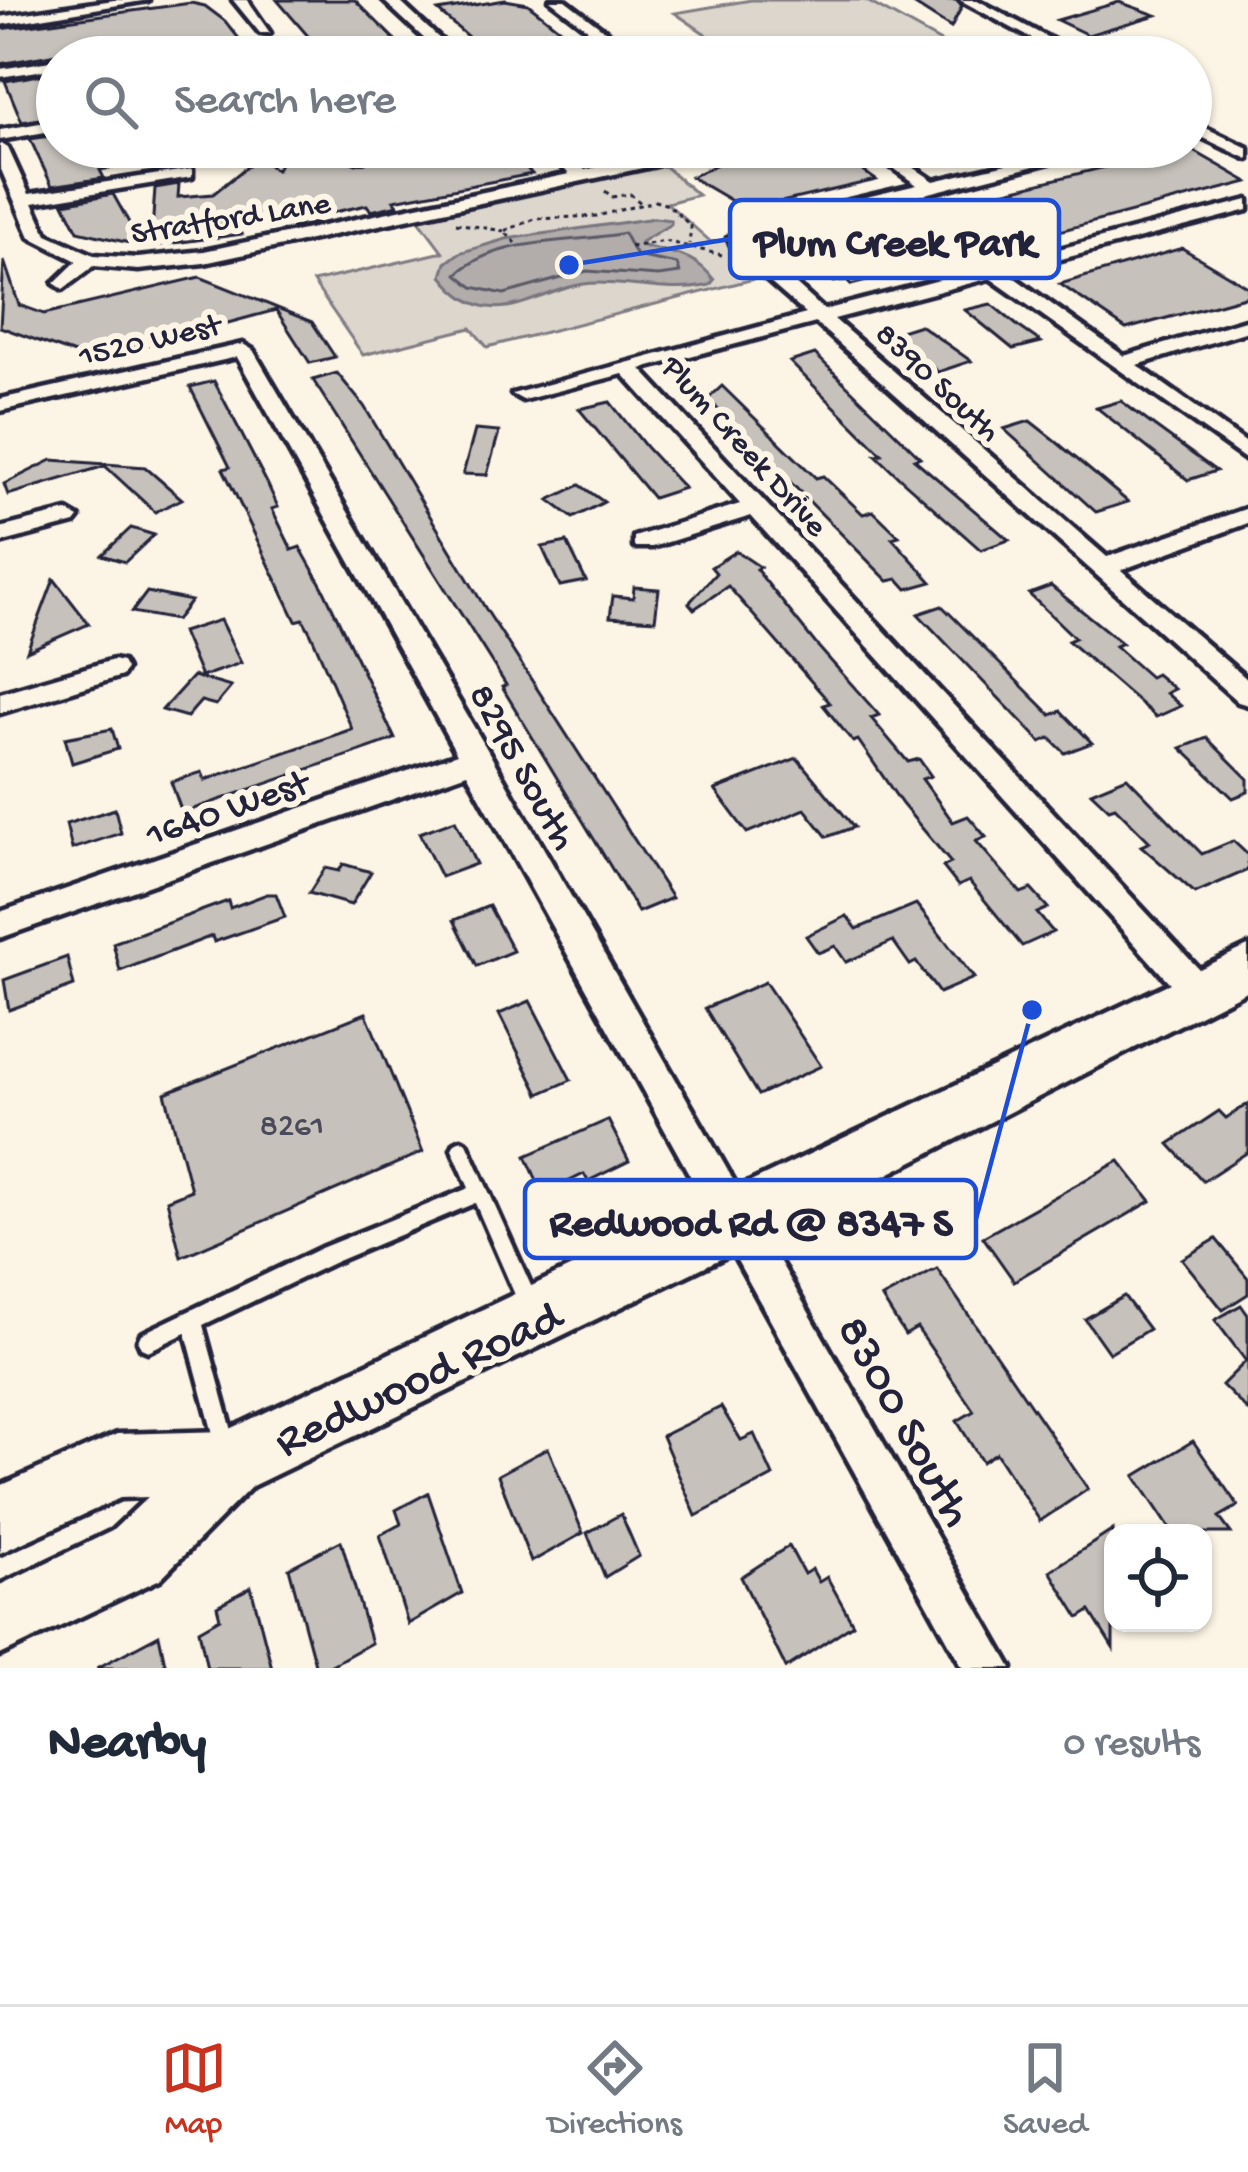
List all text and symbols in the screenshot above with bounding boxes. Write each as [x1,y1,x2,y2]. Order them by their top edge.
search box [36,36,1212,168]
icon: search [78,69,144,135]
text: Search here [174,76,396,129]
street label: Stratford Lane [128,186,334,255]
callout: Plum Creek Park [730,200,1059,278]
text: Plum Creek Park [752,222,1040,271]
street label: 1520 West [75,308,227,378]
street label: 8390 South [865,317,1006,452]
street label: Plum Creek Drive [651,349,834,547]
street label: 8295 South [455,677,584,860]
street label: 1640 West [140,761,319,861]
house number: 8261 [260,1109,324,1147]
callout: Redwood Rd @ 8347 S [525,1180,976,1258]
text: Redwood Rd @ 8347 S [550,1202,954,1251]
street label: Redwood Road [267,1290,575,1474]
street label: 8300 South [820,1308,983,1538]
map controls [1104,1524,1212,1632]
button: locate [1104,1524,1212,1632]
text: Nearby [48,1716,206,1776]
text: 0 results [1063,1723,1200,1769]
tab: Map [161,2035,227,2145]
tab: Directions [548,2035,682,2145]
tab: Saved [1003,2035,1087,2145]

